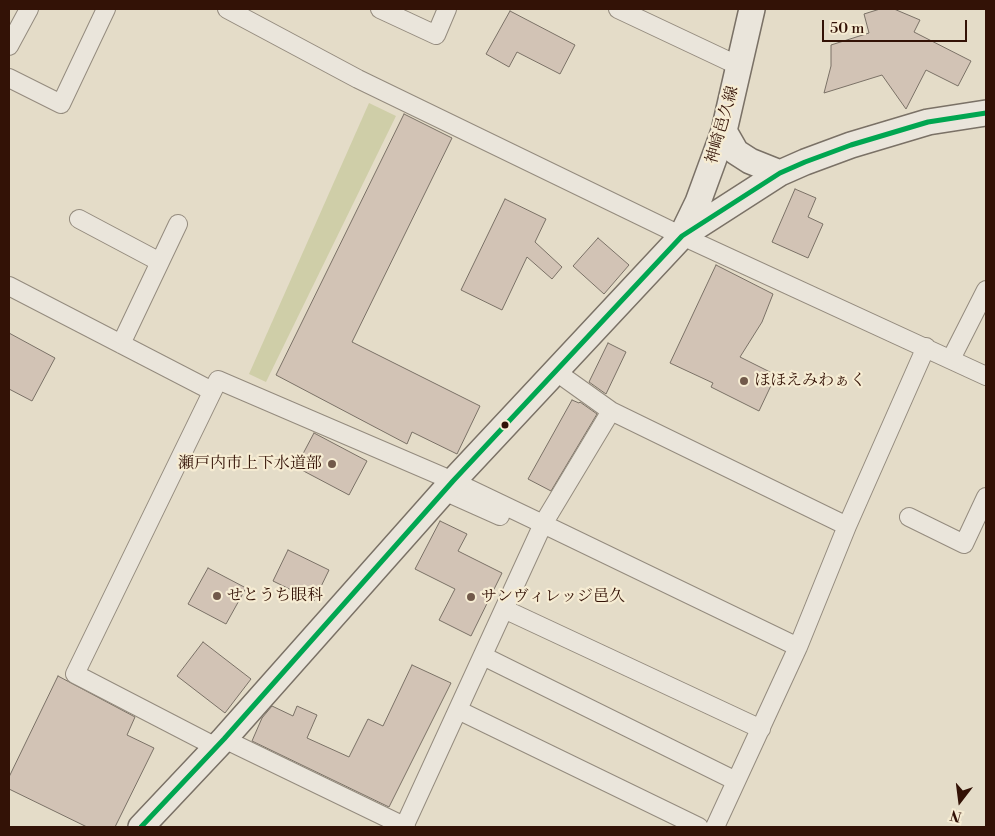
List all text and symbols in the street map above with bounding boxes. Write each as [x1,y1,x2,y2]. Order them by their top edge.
scale bar [825,10,970,42]
text: 50 m [830,19,864,38]
street label: 神崎邑久線 [703,84,743,166]
place label: ほほえみわぁく [754,371,866,391]
marker: ほほえみわぁく [738,375,750,387]
unlabelled marker [500,420,510,430]
place label: 瀬戸内市上下水道部 [178,454,322,474]
marker: 瀬戸内市上下水道部 [326,458,338,470]
place label: せとうち眼科 [227,586,323,606]
place label: サンヴィレッジ邑久 [481,587,625,607]
marker: せとうち眼科 [211,590,223,602]
marker: サンヴィレッジ邑久 [465,591,477,603]
north arrow [935,776,985,826]
text: N [948,805,964,826]

